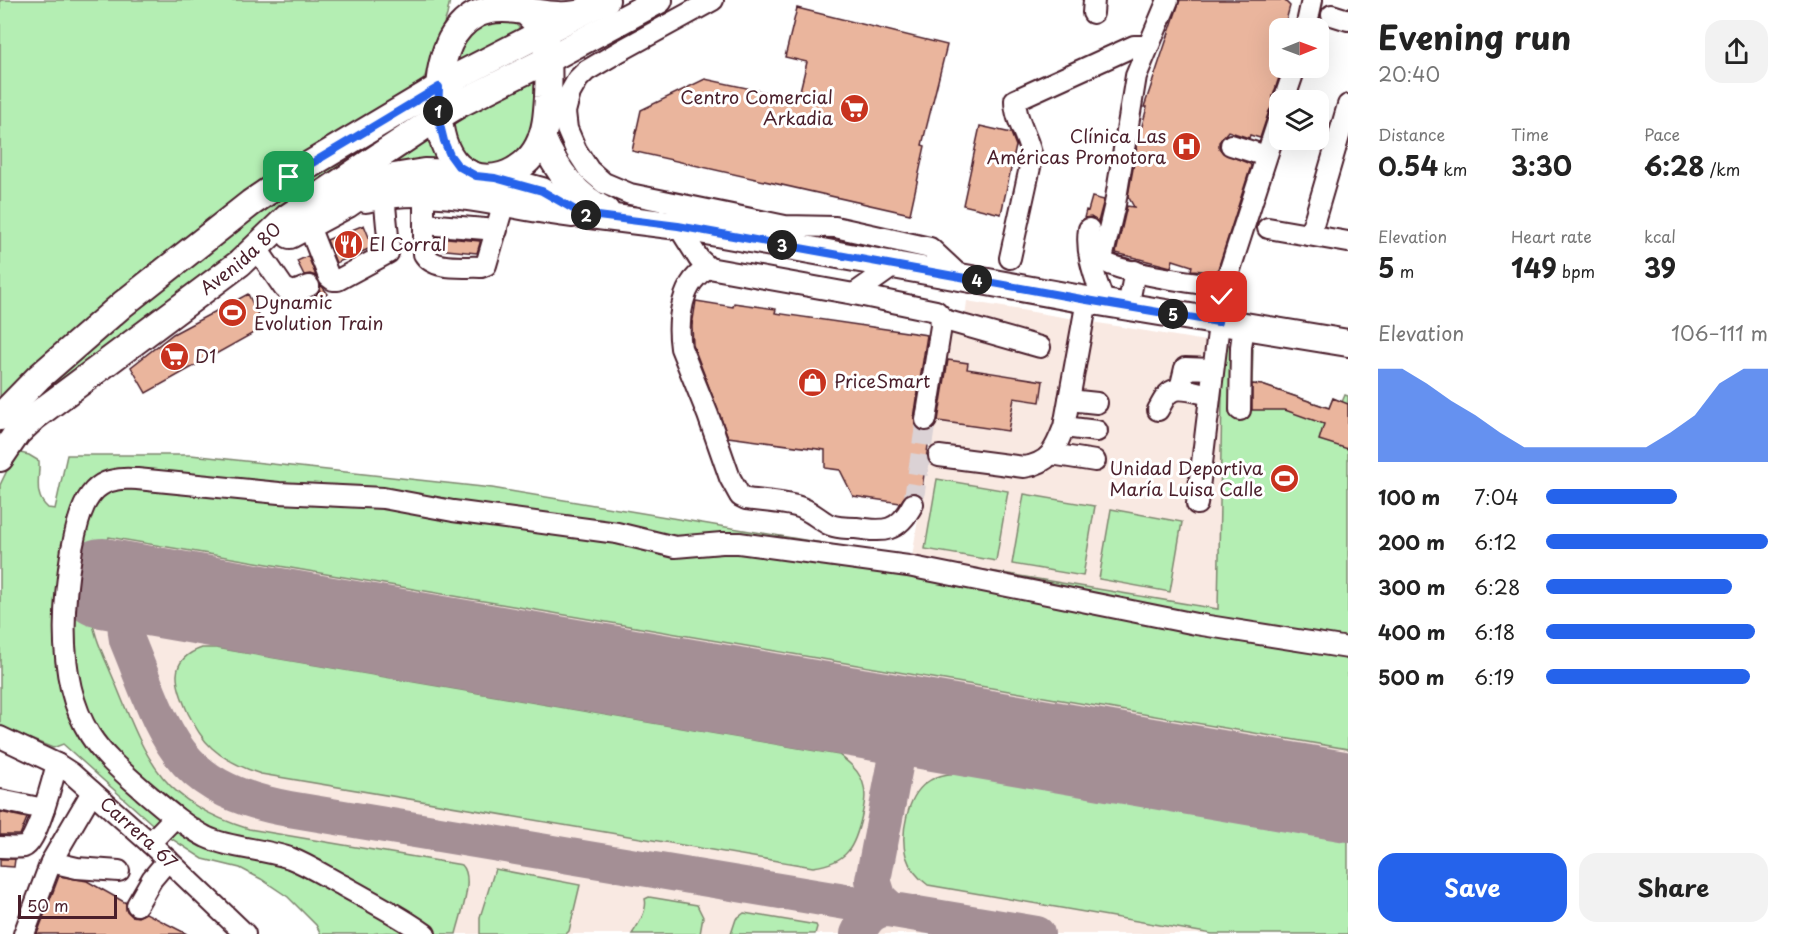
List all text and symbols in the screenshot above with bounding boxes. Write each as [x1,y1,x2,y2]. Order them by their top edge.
text: Evening run [1378,11,1571,61]
north arrow [1269,18,1329,78]
map controls [1269,18,1329,150]
button: share [1705,20,1768,83]
text: 20:40 [1378,59,1440,89]
place label: Centro Comercial Arkadia [680,83,834,131]
button: layers [1269,90,1329,150]
supermarket icon: Centro Comercial Arkadia [838,92,870,124]
pin: 1 [423,96,453,126]
text: 1 [434,99,442,123]
place label: Clínica Las Américas Promotora [987,122,1166,170]
text: Distance [1378,122,1445,146]
text: Time [1511,122,1549,146]
text: Pace [1644,122,1680,146]
hospital icon: Clínica Las Américas Promotora [1171,131,1203,163]
text: 0.54 [1378,146,1438,185]
text: 3:30 [1511,146,1572,185]
text: 6:28 [1644,146,1705,185]
pin [263,151,314,202]
text: km [1438,157,1467,181]
text: /km [1705,157,1740,181]
icon: arrive [272,160,305,193]
pin: 2 [571,200,601,230]
text: 2 [580,203,592,227]
street label: Avenida 80 [194,216,287,300]
text: Elevation [1378,224,1447,248]
text: Heart rate [1511,224,1592,248]
text: kcal [1644,224,1676,248]
restaurant icon: El Corral [332,229,364,261]
place label: El Corral [369,230,447,257]
pin: 3 [767,230,797,260]
text: 3 [777,233,787,257]
text: 5 [1378,248,1395,287]
text: 149 [1511,248,1557,287]
text: 39 [1644,248,1676,287]
text: m [1395,259,1414,283]
text: bpm [1557,259,1595,283]
pin: 4 [962,265,992,295]
text: 4 [972,268,982,292]
pin [1196,271,1247,322]
icon: check [1205,280,1238,313]
place label: Dynamic Evolution Train [254,288,383,336]
sports icon: Dynamic Evolution Train [217,297,249,329]
pin: 5 [1158,299,1188,329]
text: 5 [1168,302,1178,326]
text: Elevation [1378,318,1464,348]
text: 106–111 m [1671,318,1768,348]
supermarket icon: D1 [158,341,190,373]
place label: D1 [195,342,216,369]
shop icon: PriceSmart [797,366,829,398]
place label: PriceSmart [834,367,930,394]
place label: Unidad Deportiva María Luisa Calle [1109,454,1264,502]
sports icon: Unidad Deportiva María Luisa Calle [1268,463,1300,495]
text: 100 m [1378,482,1440,512]
text: 7:04 [1474,482,1519,512]
text: 200 m [1378,527,1445,557]
text: 6:12 [1474,527,1517,557]
text: 300 m [1378,572,1446,602]
text: 6:28 [1474,572,1520,602]
text: 400 m [1378,617,1446,647]
text: 6:18 [1474,617,1515,647]
text: 500 m [1378,662,1445,692]
text: 6:19 [1474,662,1514,692]
street label: Carrera 67 [94,790,184,875]
button: Save [1378,853,1567,922]
button: Share [1579,853,1768,922]
scale bar [18,892,117,920]
text: 50 m [27,893,68,917]

